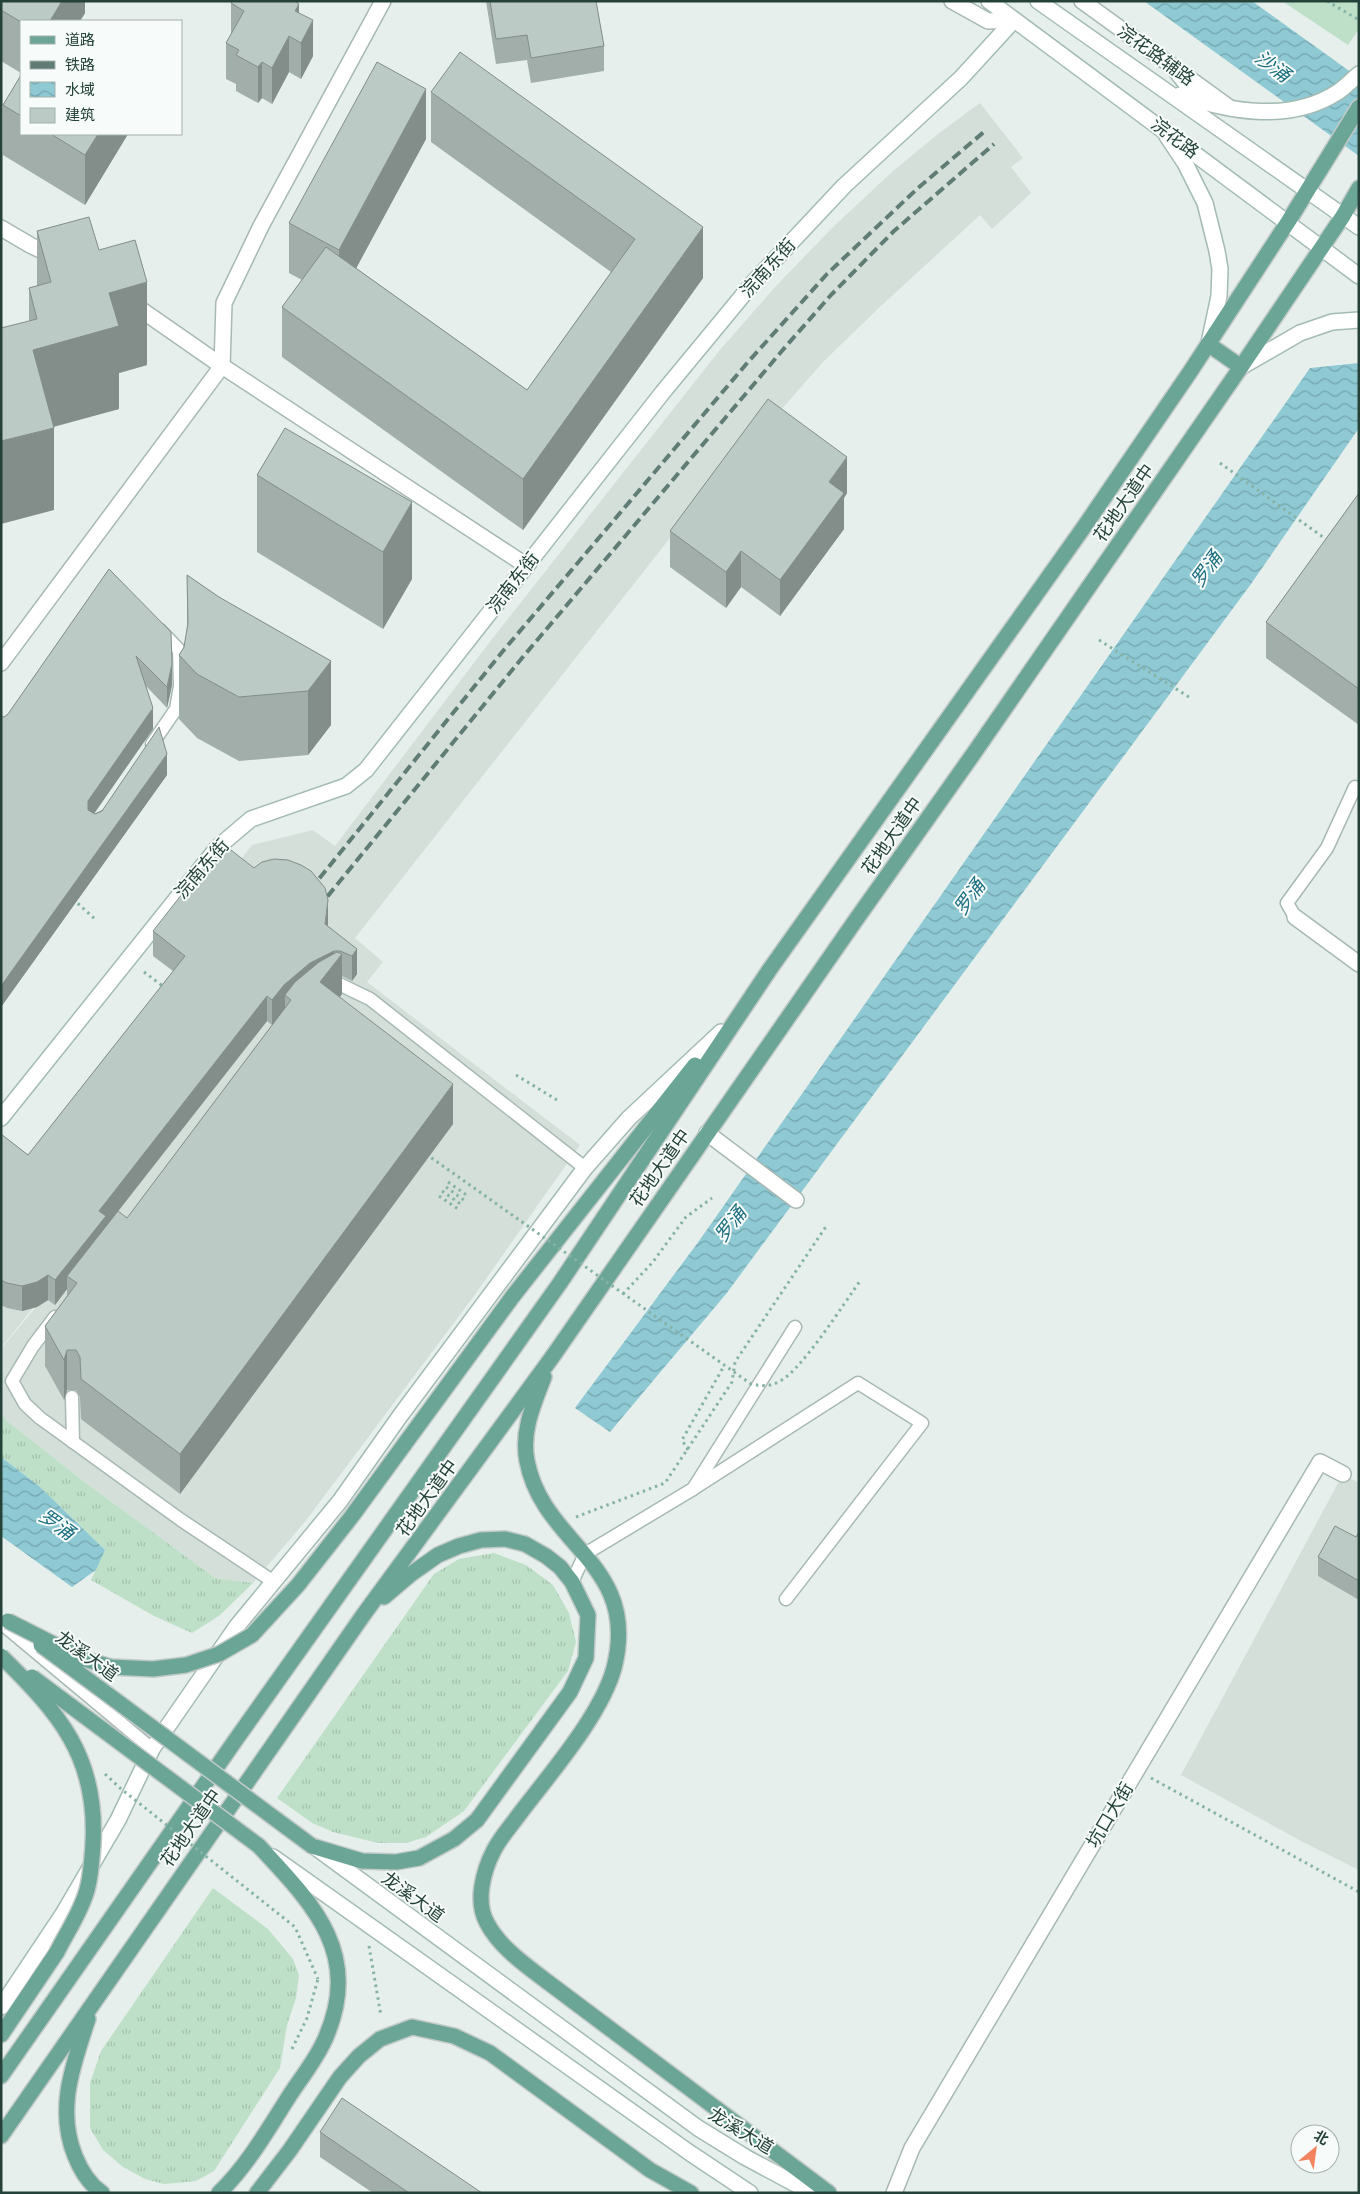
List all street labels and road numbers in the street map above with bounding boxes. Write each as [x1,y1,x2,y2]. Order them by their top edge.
street label: 浣花路辅路 [1114,19,1199,90]
street label: 浣花路 [1147,112,1204,162]
street label: 浣南东街 [735,233,800,301]
street label: 花地大道中 [1088,459,1158,546]
street label: 浣南东街 [481,547,543,618]
street label: 花地大道中 [856,792,926,879]
street label: 浣南东街 [169,834,233,903]
street label: 花地大道中 [624,1124,694,1211]
street label: 花地大道中 [391,1455,462,1540]
street label: 龙溪大道 [52,1625,123,1685]
street label: 坑口大街 [1081,1778,1137,1851]
street label: 花地大道中 [155,1784,225,1871]
street label: 龙溪大道 [378,1866,449,1926]
street label: 龙溪大道 [705,2102,778,2158]

